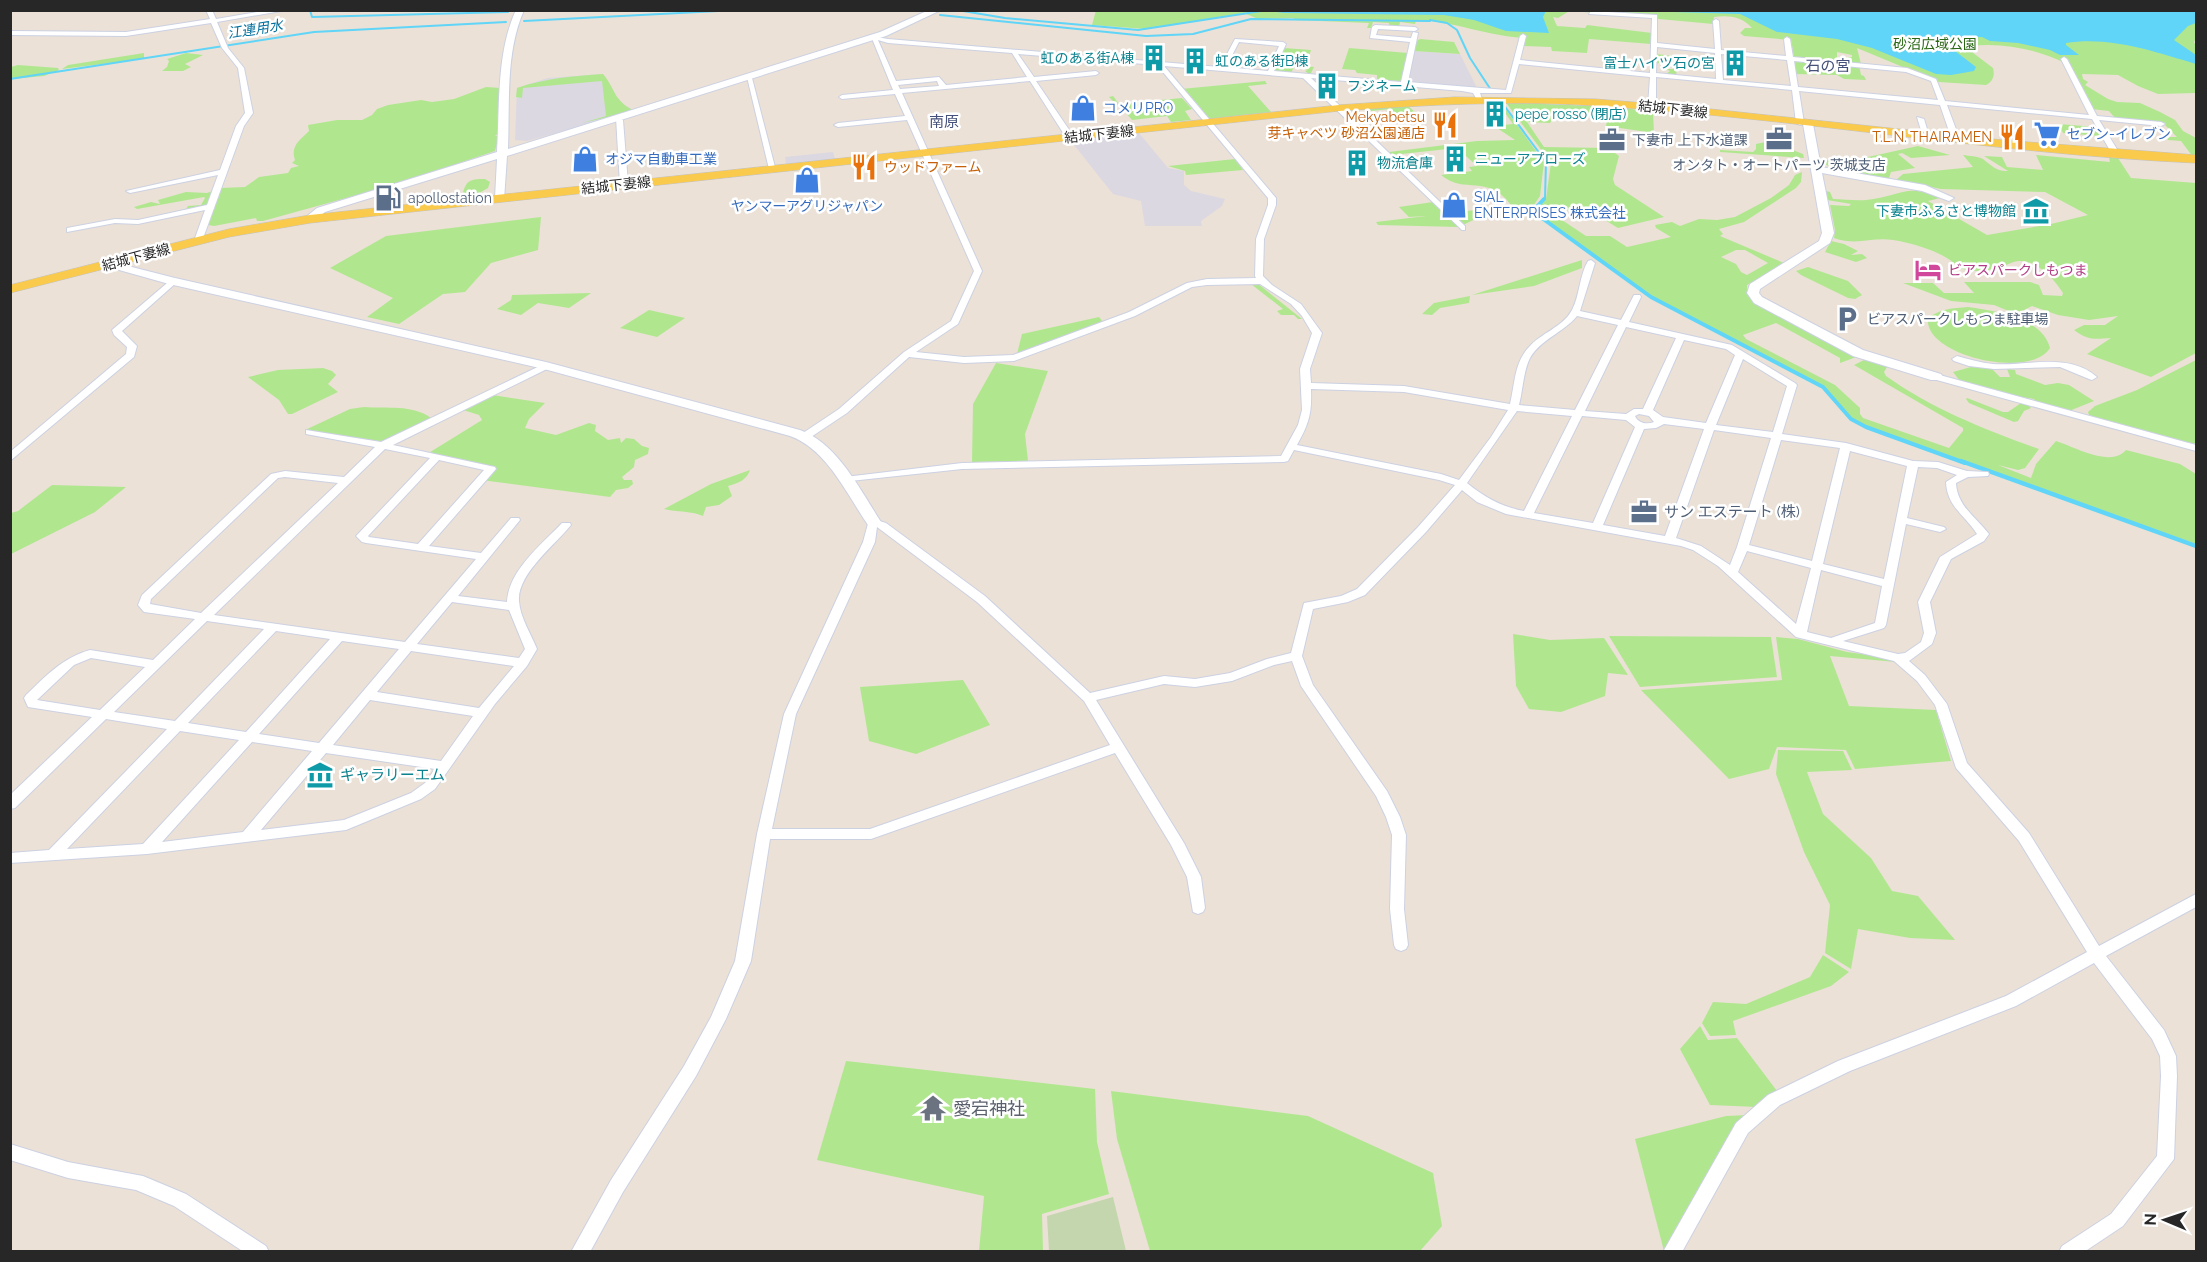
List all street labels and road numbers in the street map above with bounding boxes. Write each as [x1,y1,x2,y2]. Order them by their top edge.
street label: 結城下妻線 [1637,97,1709,121]
street label: 結城下妻線 [1063,122,1135,146]
street label: 結城下妻線 [580,173,652,197]
street label: 結城下妻線 [100,240,172,274]

